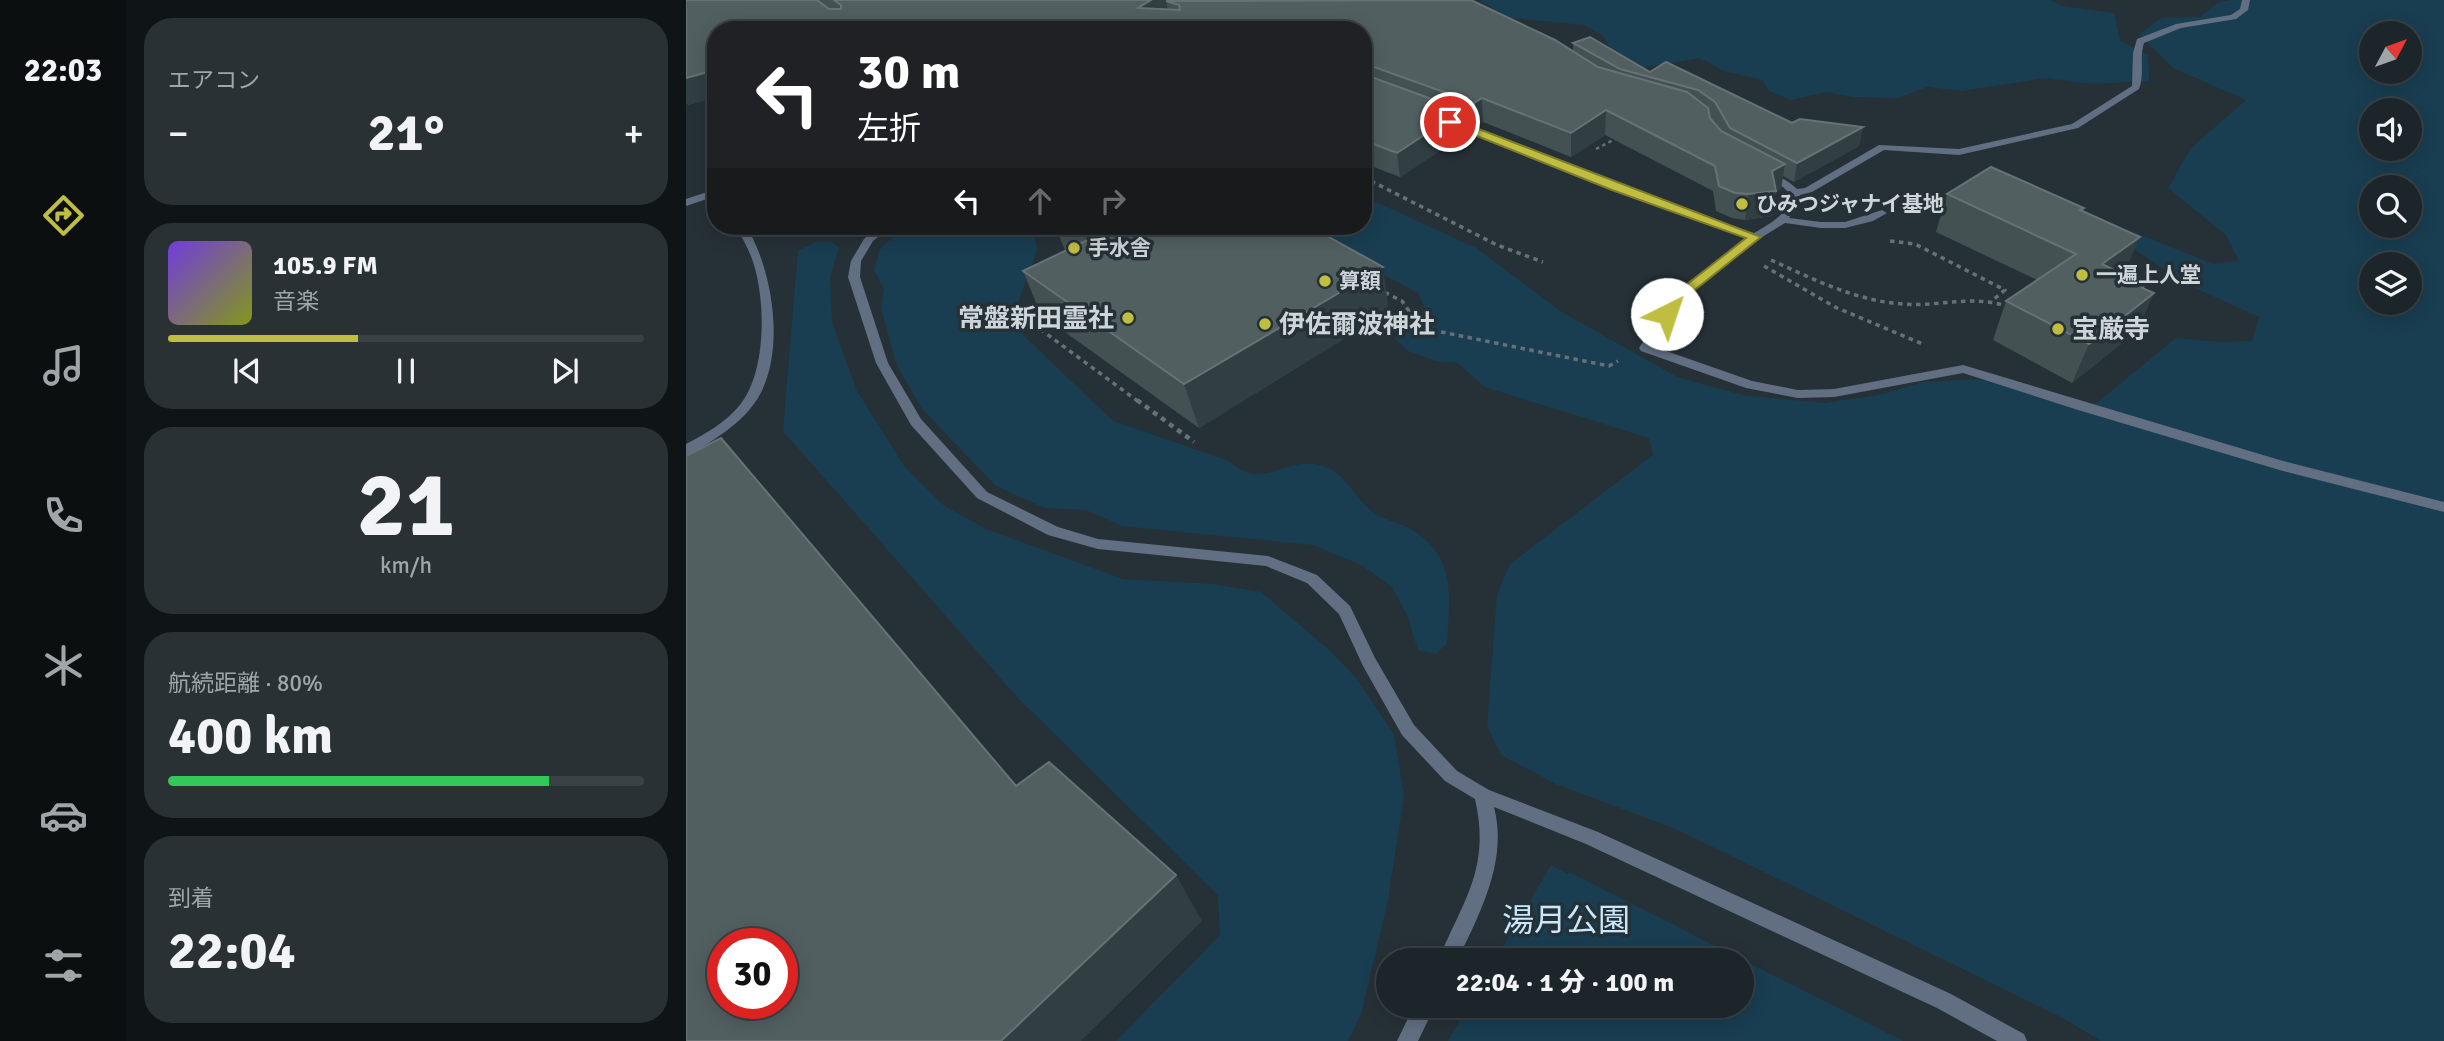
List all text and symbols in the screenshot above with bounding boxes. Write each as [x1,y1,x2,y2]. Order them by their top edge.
north arrow [2359,21,2422,84]
map controls [2359,21,2422,315]
text: 30 m [857,42,960,102]
icon: left [742,49,833,140]
text: 22:03 [24,51,102,90]
text: エアコン [168,66,260,95]
pin [1420,92,1480,152]
button: sound [2359,98,2422,161]
text: 21° [368,101,444,165]
icon: arrive [1431,103,1469,141]
text: 左折 [857,109,921,148]
text: − [168,110,189,157]
text: + [623,110,644,157]
button: search [2359,175,2422,238]
icon: left [948,182,986,220]
icon: ahead [1021,182,1059,220]
icon: right [1094,182,1132,220]
icon: directions [39,191,88,240]
place label: ひみつジャナイ基地 [1756,191,1944,217]
marker: ひみつジャナイ基地 [1734,196,1750,212]
place label: 手水舎 [1088,235,1151,261]
marker: 手水舎 [1066,240,1082,256]
text: 105.9 FM [273,250,378,282]
button: layers [2359,252,2422,315]
place label: 一遍上人堂 [2096,262,2201,288]
marker: 一遍上人堂 [2074,267,2090,283]
place label: 算額 [1339,268,1381,294]
marker: 算額 [1317,273,1333,289]
position arrow [1630,277,1704,351]
text: 音楽 [273,287,319,316]
place label: 常盤新田霊社 [958,303,1114,335]
place label: 伊佐爾波神社 [1279,309,1435,341]
marker: 常盤新田霊社 [1120,310,1136,326]
place label: 宝厳寺 [2072,314,2150,346]
marker: 伊佐爾波神社 [1257,316,1273,332]
marker: 宝厳寺 [2050,321,2066,337]
icon: music [39,341,88,390]
icon: previous [228,352,266,390]
icon: pause [387,352,425,390]
icon: next [546,352,584,390]
text: 21 [357,449,455,562]
icon: phone [39,491,88,540]
text: km/h [380,551,432,580]
icon: climate [39,641,88,690]
text: 航続距離 · 80% [168,669,323,698]
text: 400 km [168,704,333,768]
icon: car [39,791,88,840]
text: 到着 [168,884,214,913]
park label: 湯月公園 [1502,901,1630,940]
text: 22:04 [168,919,296,983]
speed limit sign: 30 [707,928,798,1019]
icon: filters [39,941,88,990]
text: 22:04 · 1 分 · 100 m [1456,967,1674,999]

